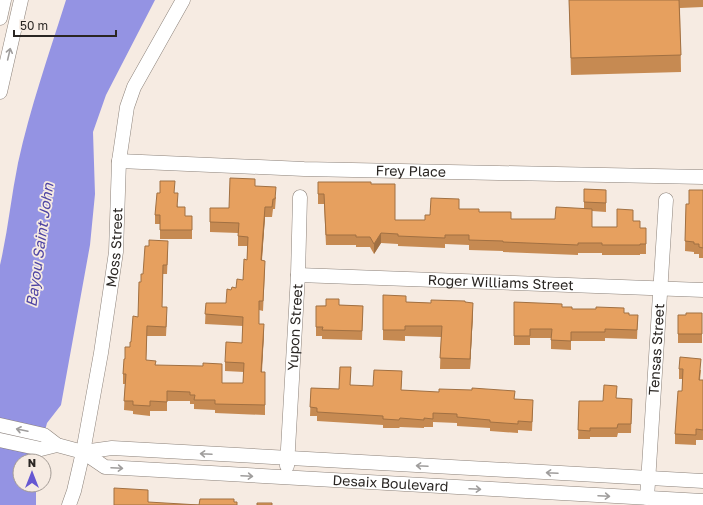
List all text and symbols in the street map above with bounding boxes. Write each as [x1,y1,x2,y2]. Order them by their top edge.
scale bar [14,12,116,38]
text: 50 m [20,18,48,33]
one-way arrow [5,48,13,61]
street label: Frey Place [376,161,446,180]
water label: Bayou Saint John [21,181,58,308]
street label: Moss Street [102,207,125,289]
street label: Roger Williams Street [428,271,574,293]
street label: Yupon Street [283,283,305,371]
street label: Tensas Street [645,303,667,396]
one-way arrow [16,425,29,433]
one-way arrow [200,450,213,457]
north arrow [12,453,52,493]
text: N [28,456,36,469]
one-way arrow [416,462,429,469]
one-way arrow [110,464,123,471]
one-way arrow [546,469,559,476]
street label: Desaix Boulevard [332,471,449,495]
one-way arrow [240,472,253,479]
one-way arrow [468,485,481,492]
one-way arrow [597,492,610,500]

